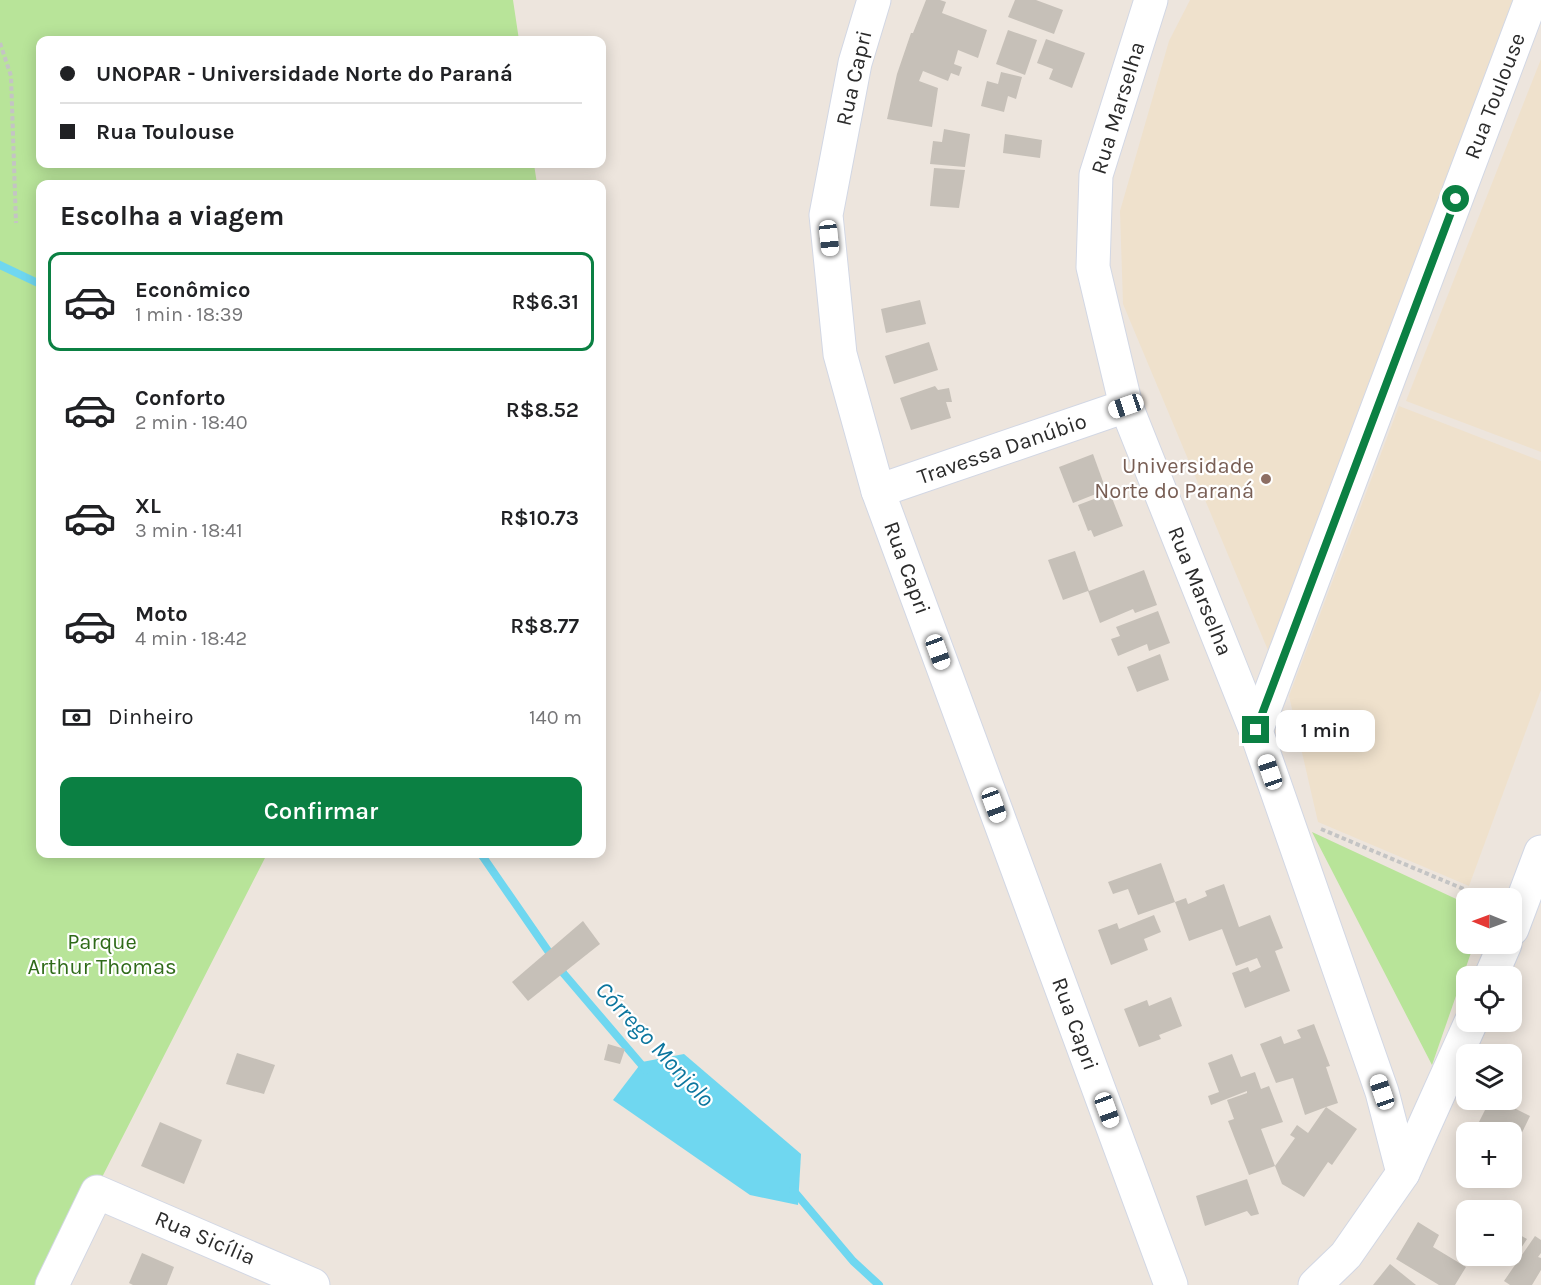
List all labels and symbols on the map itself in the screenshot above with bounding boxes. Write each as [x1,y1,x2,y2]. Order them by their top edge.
street label: Rua Capri [830,28,878,128]
street label: Rua Toulouse [1459,29,1531,163]
street label: Rua Marselha [1086,39,1150,177]
route start [1442,185,1469,212]
car [818,219,840,257]
car [1106,392,1146,420]
street label: Travessa Danúbio [914,408,1090,490]
place label: Universidade Norte do Paraná [1094,453,1254,504]
marker: Universidade Norte do Paraná [1259,472,1273,486]
street label: Rua Capri [878,518,936,618]
street label: Rua Marselha [1162,523,1238,659]
car [923,632,953,672]
callout: 1 min [1277,709,1376,751]
route end [1242,716,1269,743]
car [1256,752,1284,792]
car [979,785,1009,825]
north arrow [1456,888,1522,954]
park label: Parque Arthur Thomas [27,929,177,980]
street label: Rua Capri [1046,974,1104,1074]
water label: Córrego Monjolo [590,975,720,1113]
car [1368,1072,1396,1112]
car [1092,1090,1122,1130]
street label: Rua Sicília [151,1205,259,1271]

